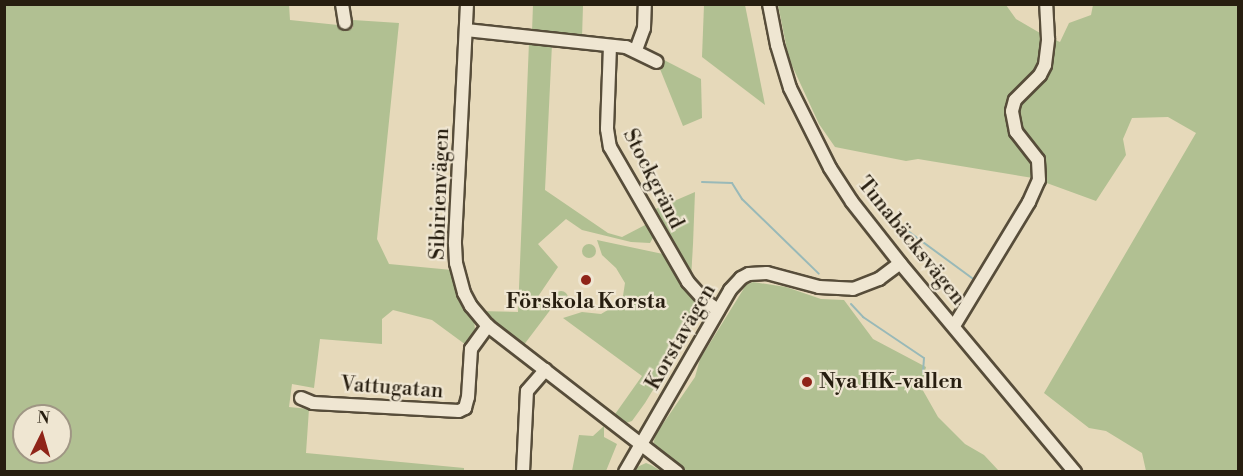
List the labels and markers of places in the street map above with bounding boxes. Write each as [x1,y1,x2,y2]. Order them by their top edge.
marker: Förskola Korsta [579,273,593,287]
place label: Förskola Korsta [506,289,666,315]
place label: Nya HK-vallen [819,369,962,395]
marker: Nya HK-vallen [800,375,814,389]

